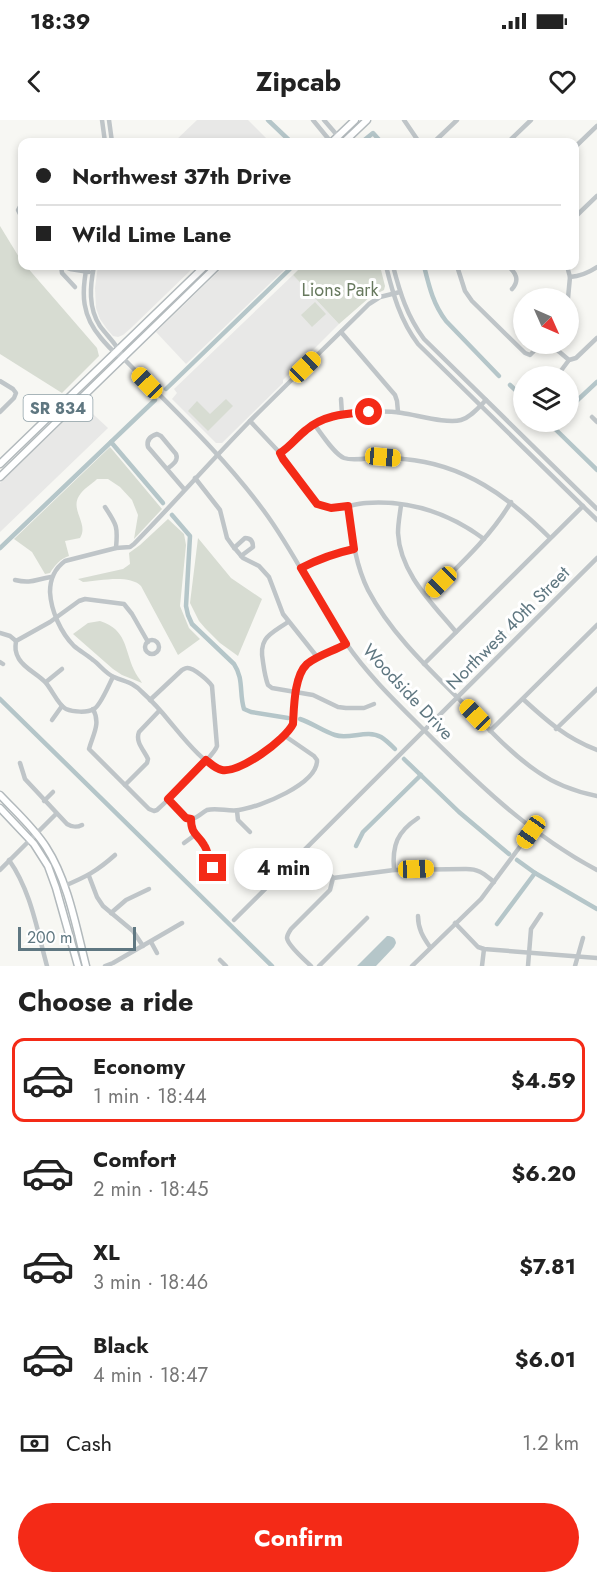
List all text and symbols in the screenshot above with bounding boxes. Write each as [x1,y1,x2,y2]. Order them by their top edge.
text: 18:39 [30,5,90,37]
text: Zipcab [256,62,341,101]
icon: back [18,65,51,98]
icon: heart [546,65,579,98]
text: Northwest 37th Drive [72,160,291,192]
text: Wild Lime Lane [72,218,231,250]
park label: Lions Park [302,277,378,303]
north arrow [513,288,579,354]
map controls [513,288,579,432]
car [286,348,324,386]
car [128,364,166,402]
button: layers [513,366,579,432]
road number: SR 834 [23,395,92,421]
route start [355,398,382,425]
car [364,446,402,468]
street label: Northwest 40th Street [440,560,576,696]
car [422,563,460,601]
street label: Woodside Drive [356,638,460,746]
car [456,696,494,734]
car [513,812,549,852]
callout: 4 min [234,847,333,889]
route end [199,854,226,881]
text: 4 min [257,854,310,883]
car [398,859,434,879]
scale bar [18,924,136,952]
text: 200 m [27,926,73,949]
text: Choose a ride [18,982,193,1021]
text: Economy [93,1050,185,1082]
icon: car [21,1053,75,1107]
text: $4.59 [511,1064,576,1096]
text: 1 min · 18:44 [93,1082,207,1111]
text: Comfort [93,1143,176,1175]
icon: car [21,1146,75,1200]
text: $6.20 [512,1157,576,1189]
text: 2 min · 18:45 [93,1175,209,1204]
text: XL [93,1236,120,1268]
icon: car [21,1239,75,1293]
text: $7.81 [519,1250,576,1282]
text: 3 min · 18:46 [93,1268,208,1297]
text: Black [93,1329,149,1361]
icon: car [21,1332,75,1386]
text: $6.01 [515,1343,576,1375]
text: 4 min · 18:47 [93,1361,208,1390]
icon: cash [18,1427,51,1460]
text: Cash [66,1427,112,1459]
text: 1.2 km [522,1429,579,1458]
button: Confirm [18,1503,579,1572]

